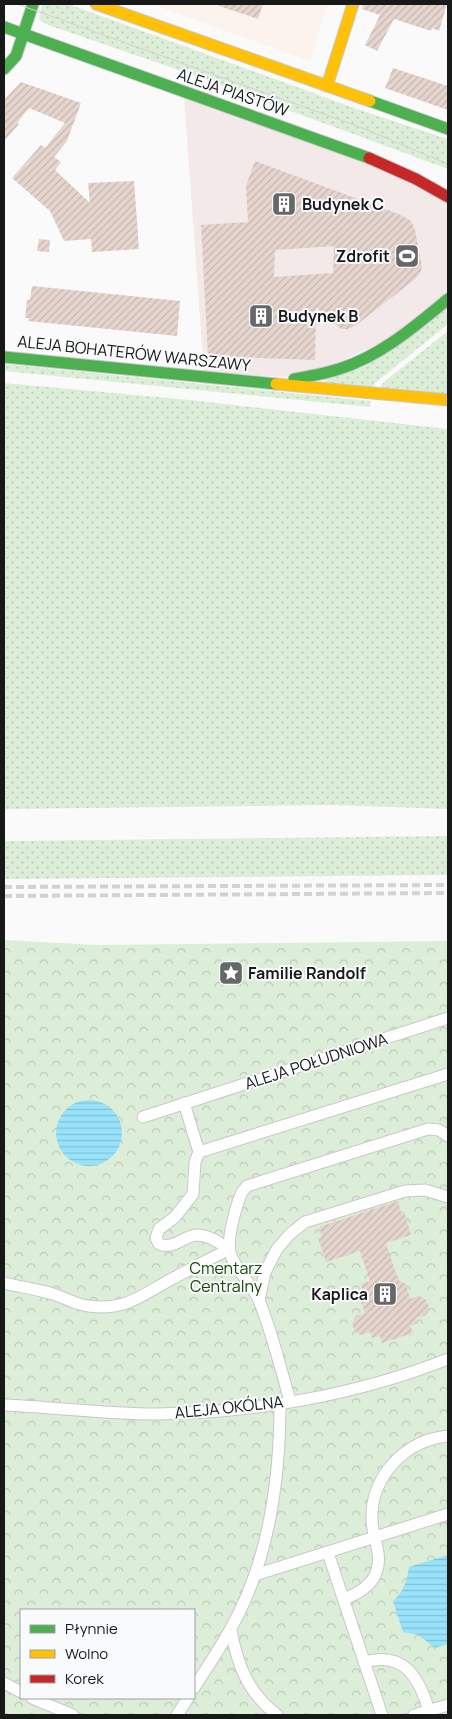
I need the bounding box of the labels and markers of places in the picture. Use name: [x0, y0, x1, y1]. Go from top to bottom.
building icon: Budynek C: [271, 191, 297, 217]
place label: Budynek C: [302, 193, 384, 215]
sports icon: Zdrofit: [394, 243, 420, 269]
place label: Zdrofit: [336, 245, 390, 267]
building icon: Budynek B: [248, 303, 274, 329]
place label: Budynek B: [278, 305, 358, 327]
place icon: Familie Randolf: [218, 960, 244, 986]
place label: Familie Randolf: [248, 962, 366, 984]
building icon: Kaplica: [372, 1281, 398, 1307]
place label: Kaplica: [311, 1283, 368, 1305]

